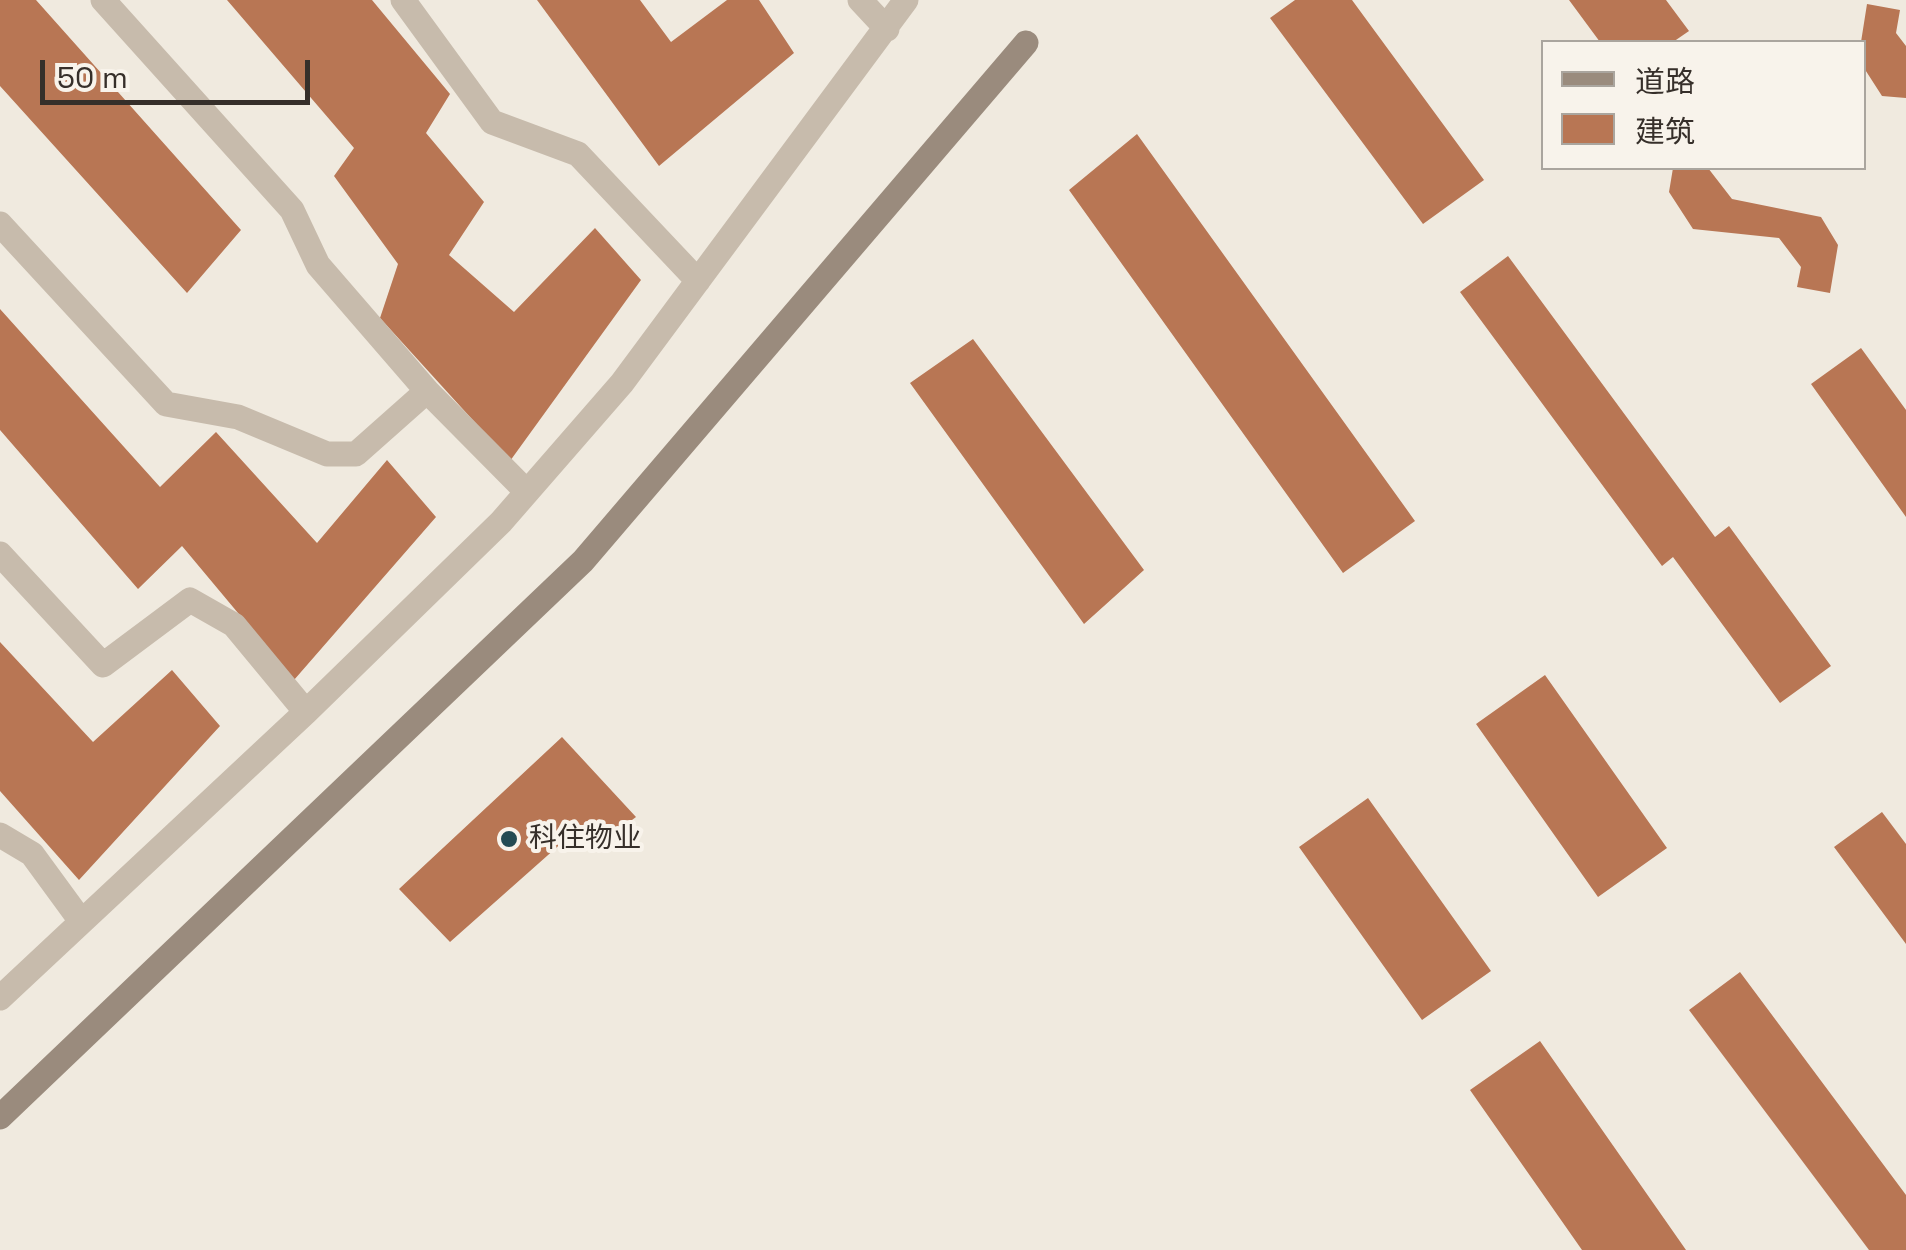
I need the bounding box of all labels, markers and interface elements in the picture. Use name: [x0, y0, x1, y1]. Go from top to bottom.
scale bar: [45, 40, 315, 102]
legend: [1541, 40, 1866, 170]
text: 50 m: [57, 58, 128, 97]
text: 道路: [1635, 62, 1695, 101]
text: 建筑: [1635, 112, 1695, 151]
place label: 科住物业: [529, 822, 641, 856]
marker: 科住物业: [498, 828, 520, 850]

